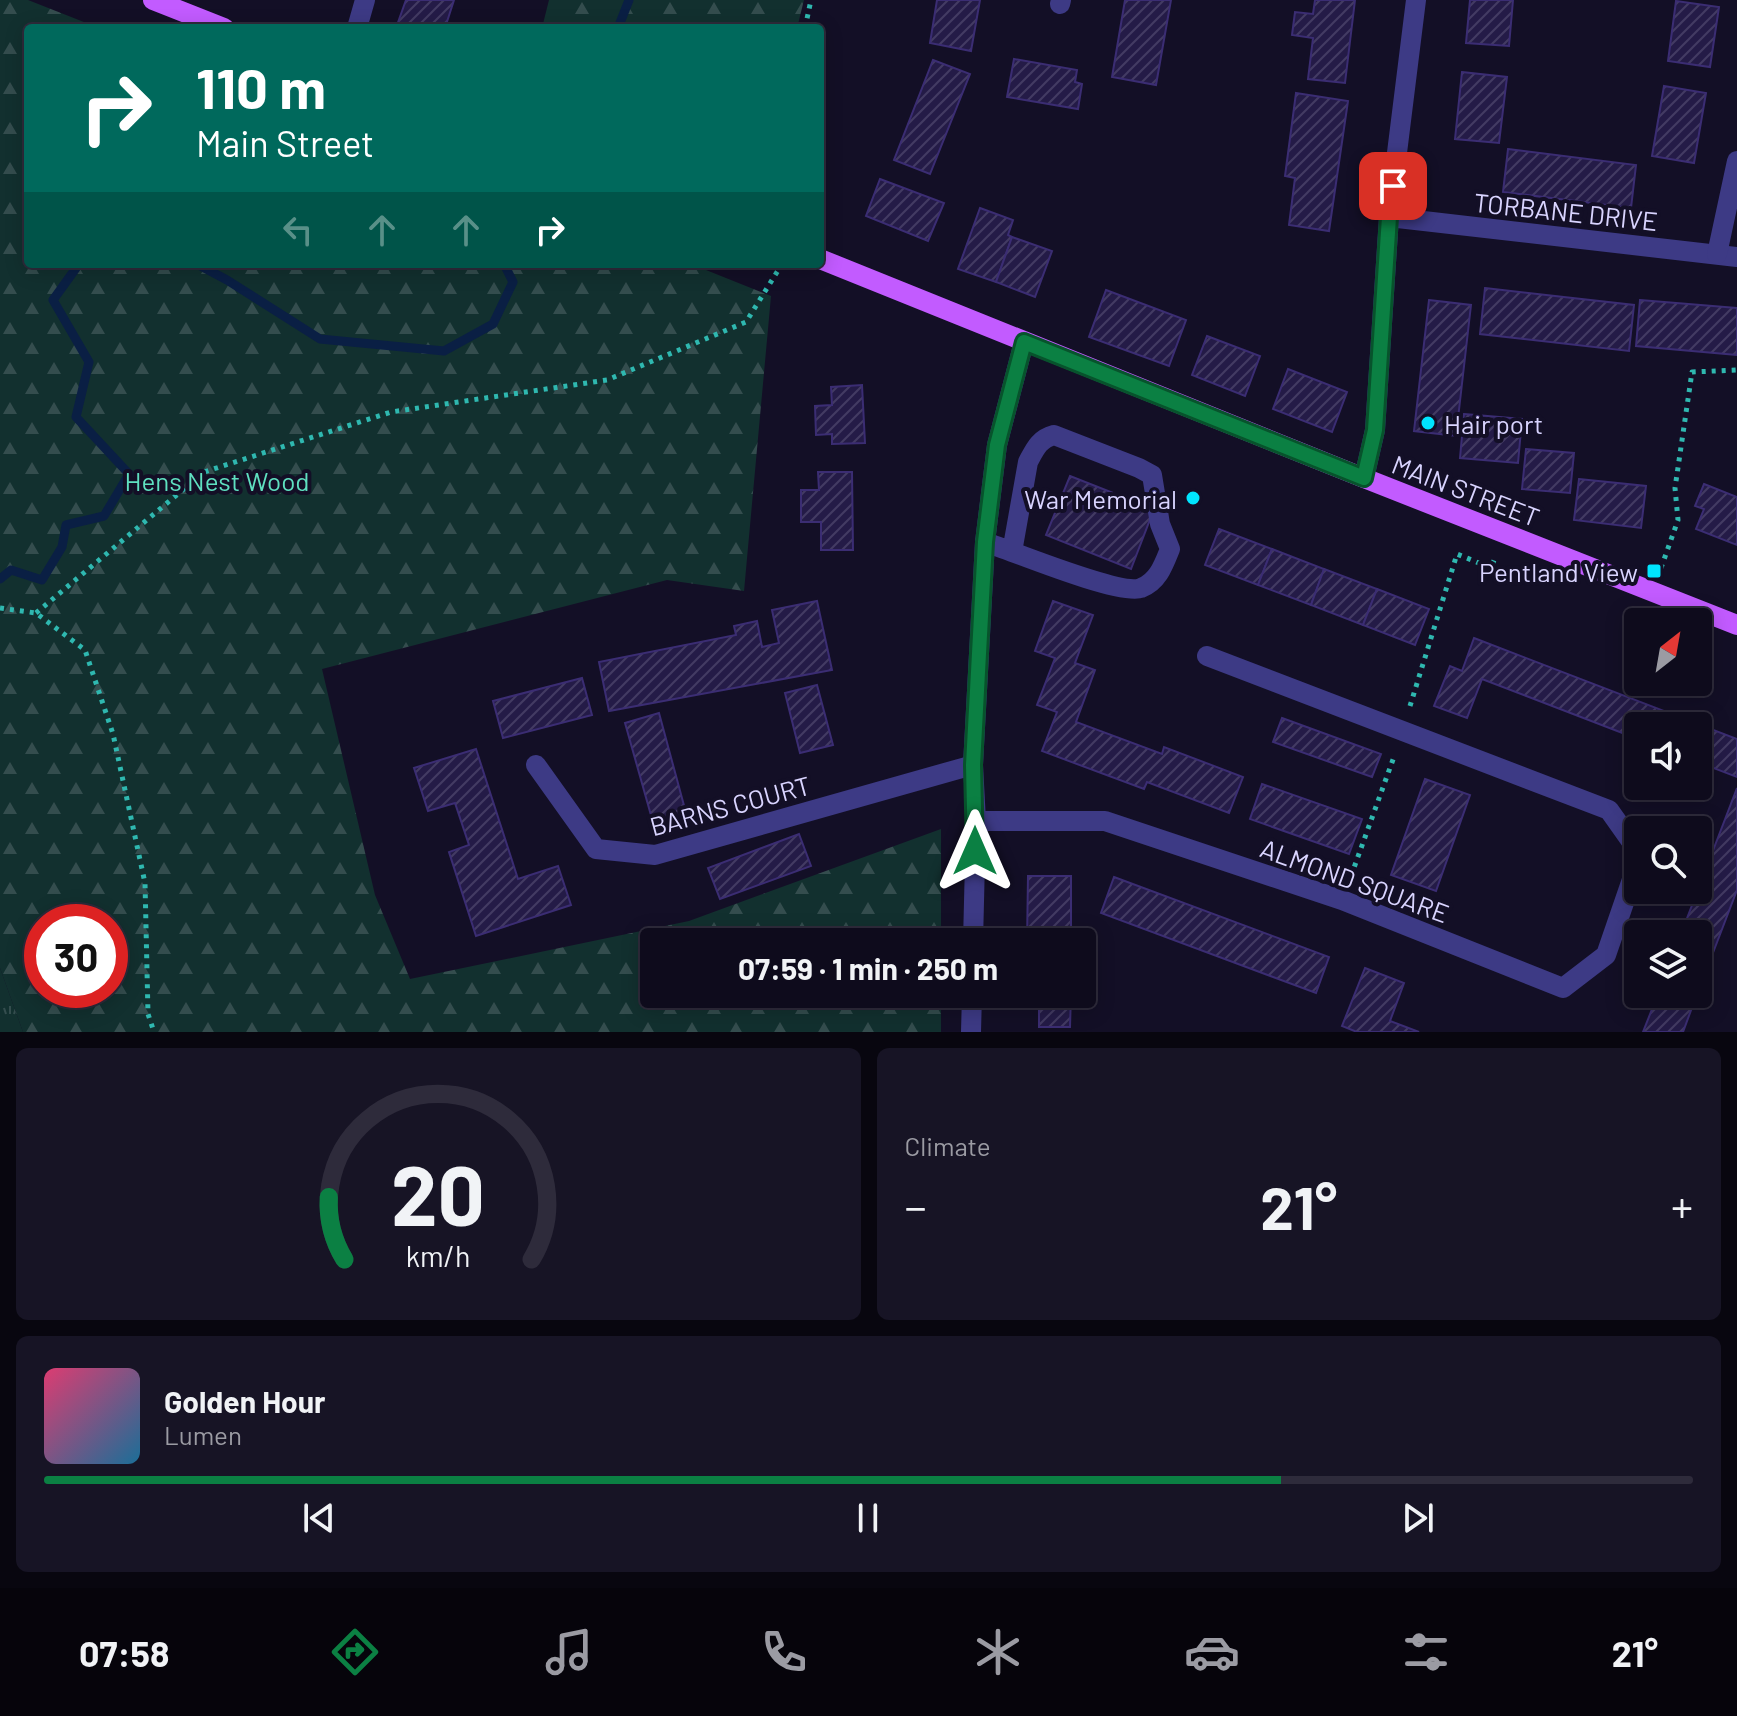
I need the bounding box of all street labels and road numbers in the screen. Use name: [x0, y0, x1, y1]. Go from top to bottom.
street label: TORBANE DRIVE: [1473, 186, 1659, 236]
street label: MAIN STREET: [1388, 448, 1544, 532]
street label: BARNS COURT: [646, 769, 814, 841]
street label: ALMOND SQUARE: [1257, 832, 1453, 928]

